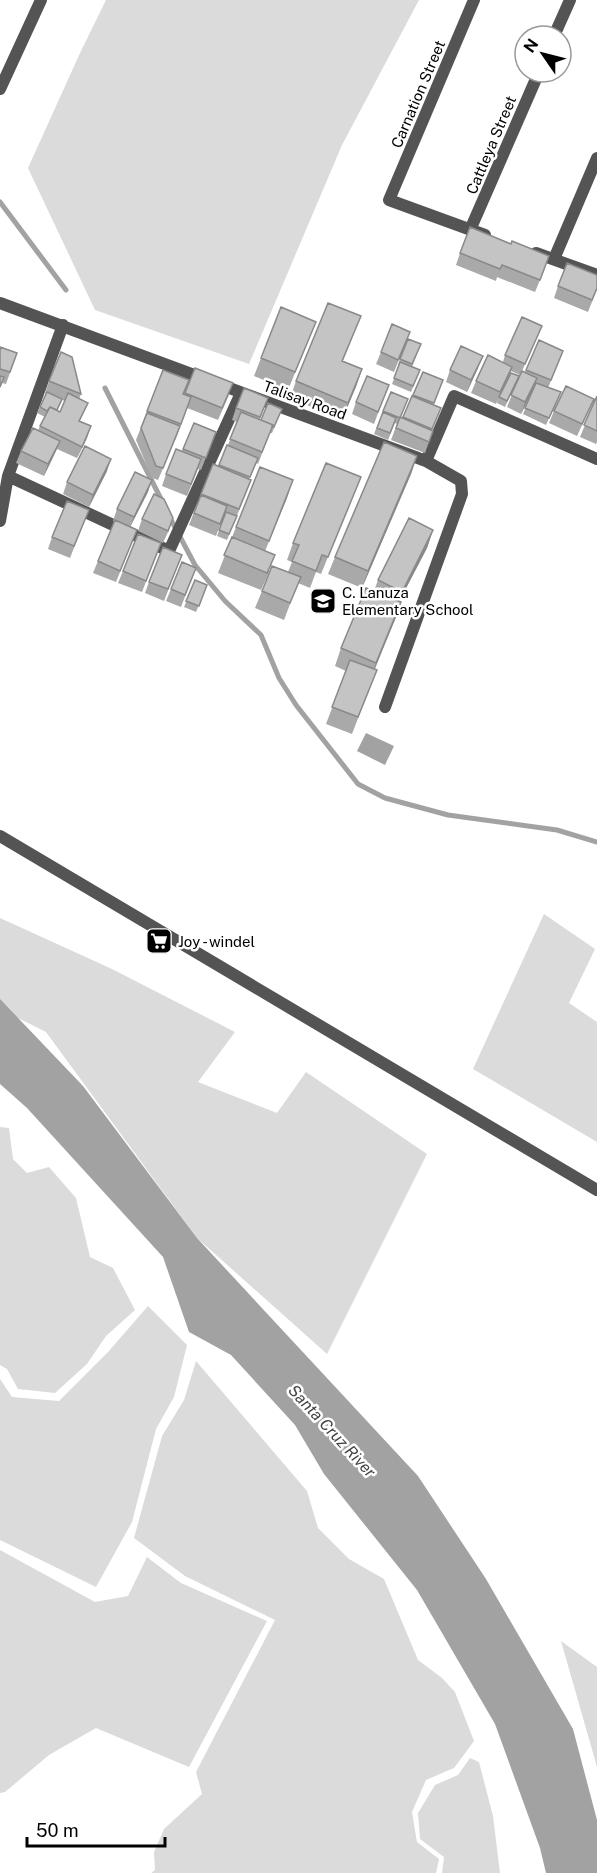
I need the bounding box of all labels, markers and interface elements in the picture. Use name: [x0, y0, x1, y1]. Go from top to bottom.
north arrow: [513, 24, 573, 84]
text: N: [520, 35, 542, 56]
street label: Carnation Street: [388, 38, 448, 150]
street label: Cattleya Street: [463, 93, 519, 197]
street label: Talisay Road: [261, 377, 349, 423]
place label: C. Lanuza Elementary School: [342, 584, 474, 618]
school or university icon: C. Lanuza Elementary School: [308, 586, 338, 616]
supermarket icon: Joy - windel: [144, 926, 174, 956]
place label: Joy - windel: [178, 933, 255, 950]
water label: Santa Cruz River: [284, 1381, 380, 1482]
scale bar: [27, 1810, 165, 1848]
text: 50 m: [36, 1820, 79, 1841]

